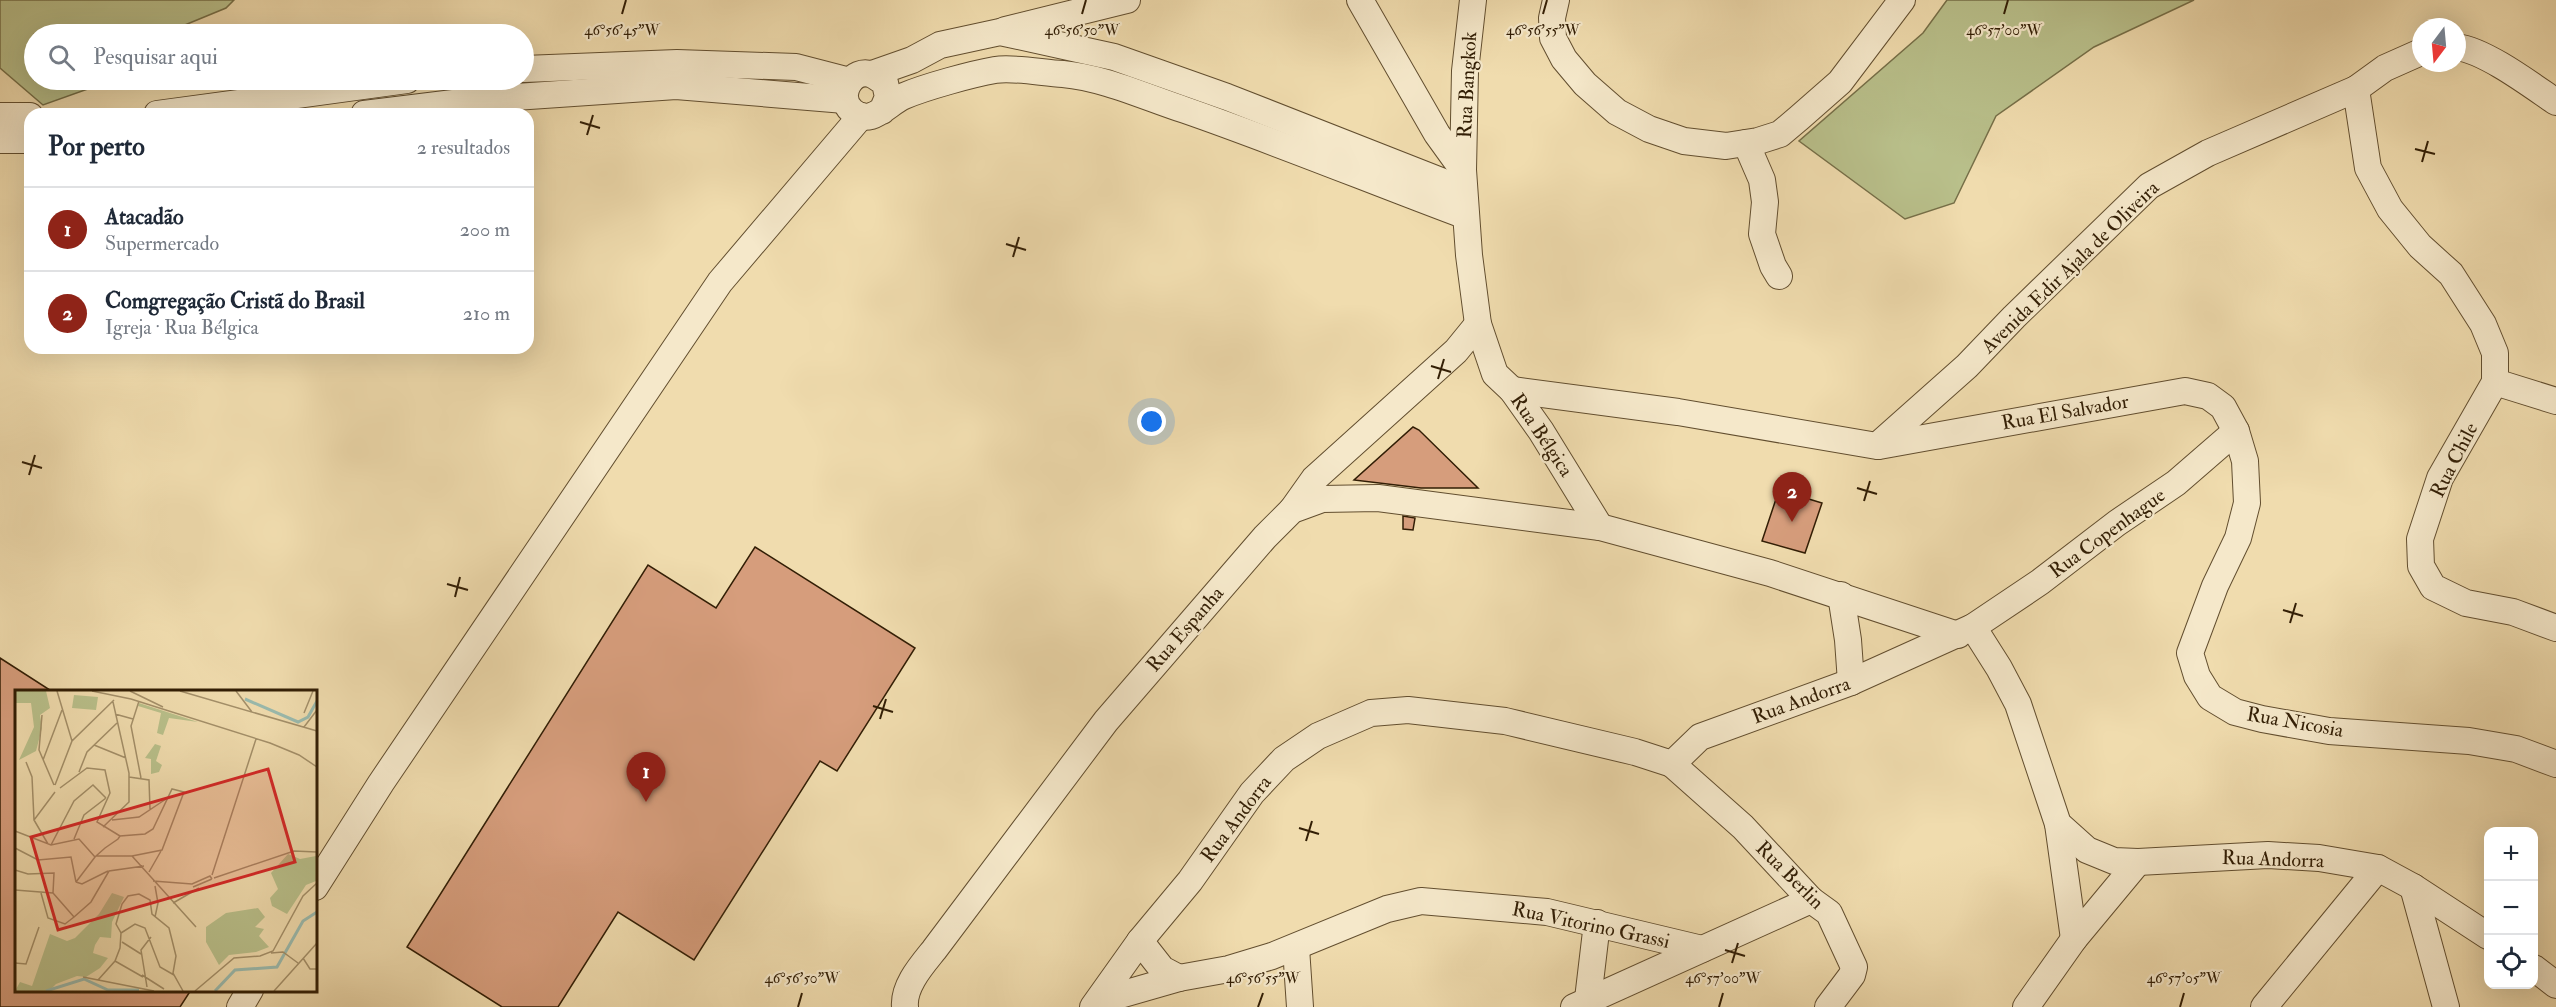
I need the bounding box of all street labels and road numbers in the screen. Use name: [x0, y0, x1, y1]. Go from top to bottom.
street label: Rua Bangkok: [1452, 31, 1482, 139]
street label: Avenida Edir Ajala de Oliveira: [1975, 175, 2165, 359]
street label: Rua El Salvador: [1999, 388, 2131, 435]
street label: Rua Bélgica: [1505, 389, 1579, 482]
street label: Rua Chile: [2425, 418, 2483, 502]
street label: Rua Copenhague: [2044, 483, 2171, 584]
street label: Rua Espanha: [1141, 580, 1230, 678]
street label: Rua Andorra: [1749, 670, 1854, 729]
street label: Rua Nicosia: [2245, 701, 2346, 743]
street label: Rua Andorra: [1195, 770, 1277, 867]
street label: Rua Berlin: [1751, 836, 1829, 914]
street label: Rua Andorra: [2221, 845, 2325, 873]
street label: Rua Vitorino Grassi: [1510, 896, 1672, 954]

